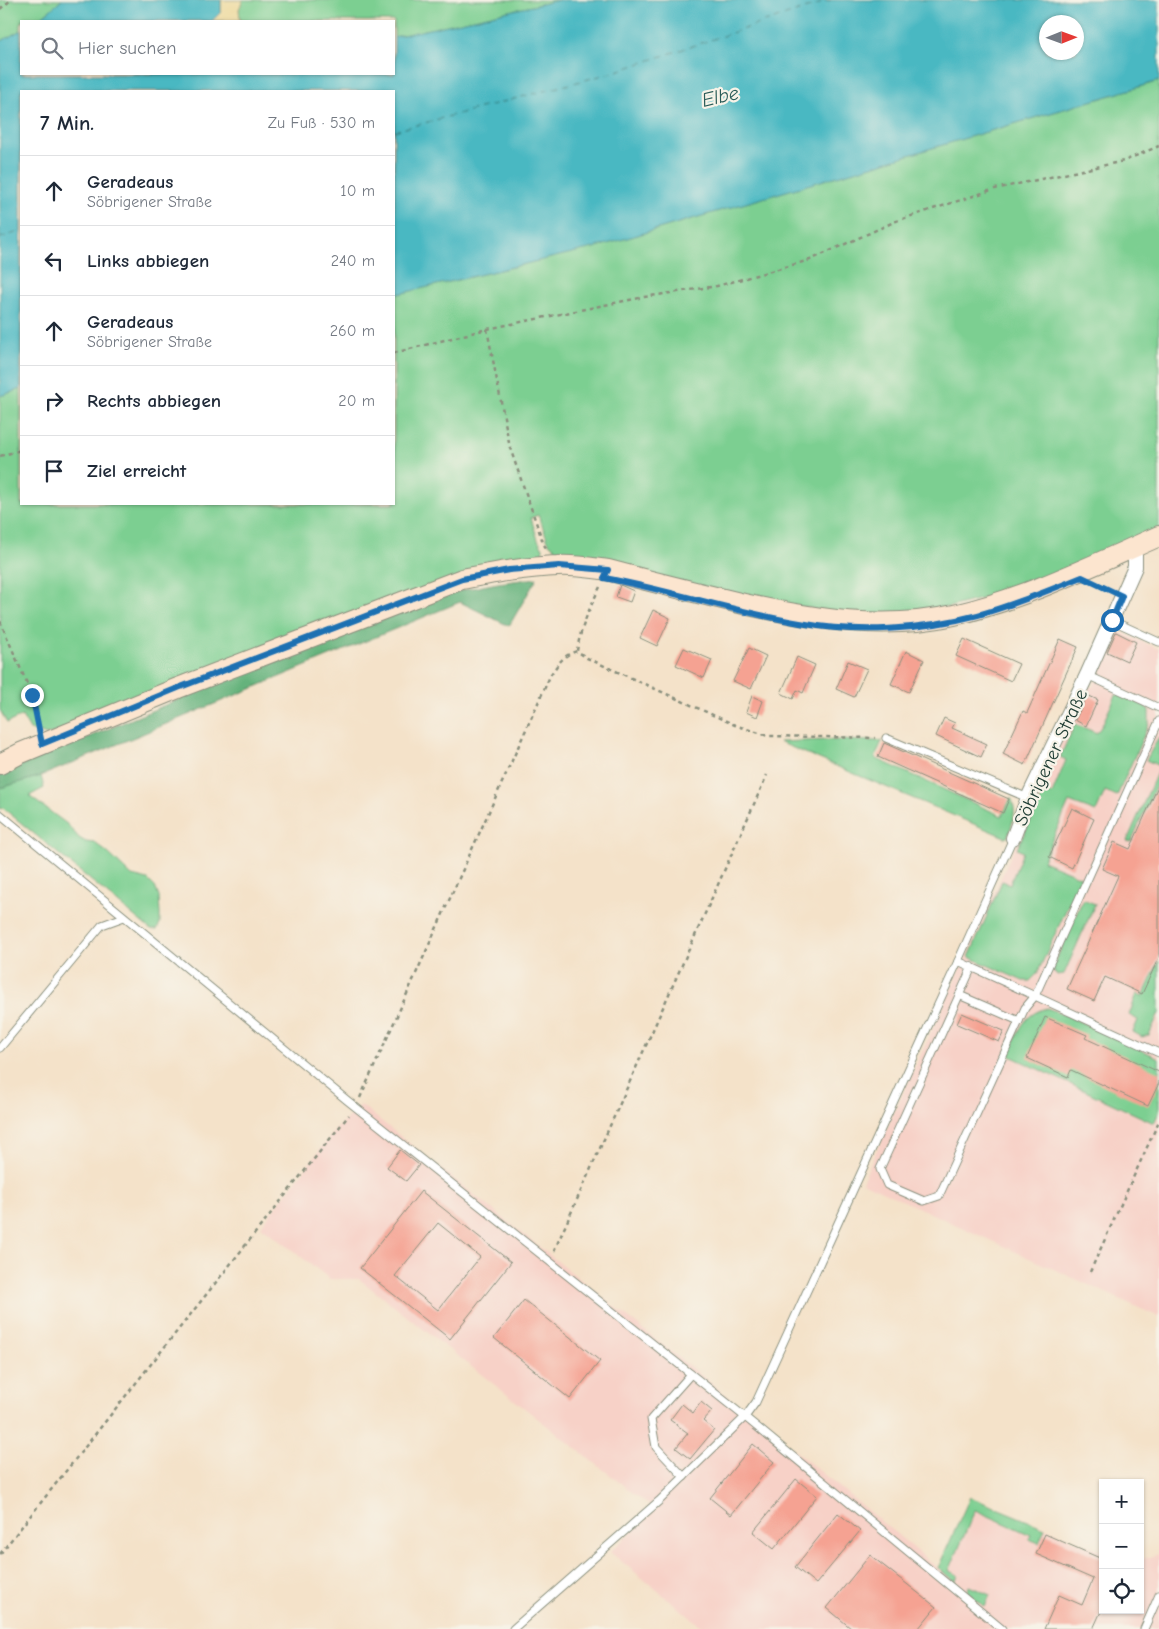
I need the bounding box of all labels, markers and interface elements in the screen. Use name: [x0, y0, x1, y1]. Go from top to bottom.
north arrow: [1039, 15, 1084, 60]
search box: [20, 20, 395, 75]
icon: search: [38, 34, 66, 62]
text: Hier suchen: [78, 37, 176, 59]
water label: Elbe: [699, 81, 741, 112]
text: 7 Min.: [40, 111, 94, 135]
text: Zu Fuß · 530 m: [268, 114, 375, 132]
text: Geradeaus: [87, 171, 173, 193]
icon: ahead: [40, 177, 68, 205]
text: 10 m: [340, 182, 375, 200]
text: Söbrigener Straße: [87, 193, 212, 211]
icon: left: [40, 247, 68, 275]
text: Links abbiegen: [87, 250, 209, 272]
text: 240 m: [331, 252, 375, 270]
text: Geradeaus: [87, 311, 173, 333]
icon: ahead: [40, 317, 68, 345]
text: 260 m: [330, 322, 375, 340]
text: Söbrigener Straße: [87, 333, 212, 351]
icon: right: [40, 387, 68, 415]
text: Rechts abbiegen: [87, 390, 221, 412]
text: 20 m: [338, 392, 375, 410]
icon: arrive: [40, 457, 68, 485]
text: Ziel erreicht: [87, 460, 186, 482]
route start: [1101, 609, 1124, 632]
route end: [21, 684, 44, 707]
street label: Söbrigener Straße: [1010, 685, 1092, 829]
map controls: [1099, 1479, 1144, 1614]
button: +: [1099, 1479, 1144, 1524]
button: −: [1099, 1524, 1144, 1569]
button: locate: [1099, 1569, 1144, 1614]

